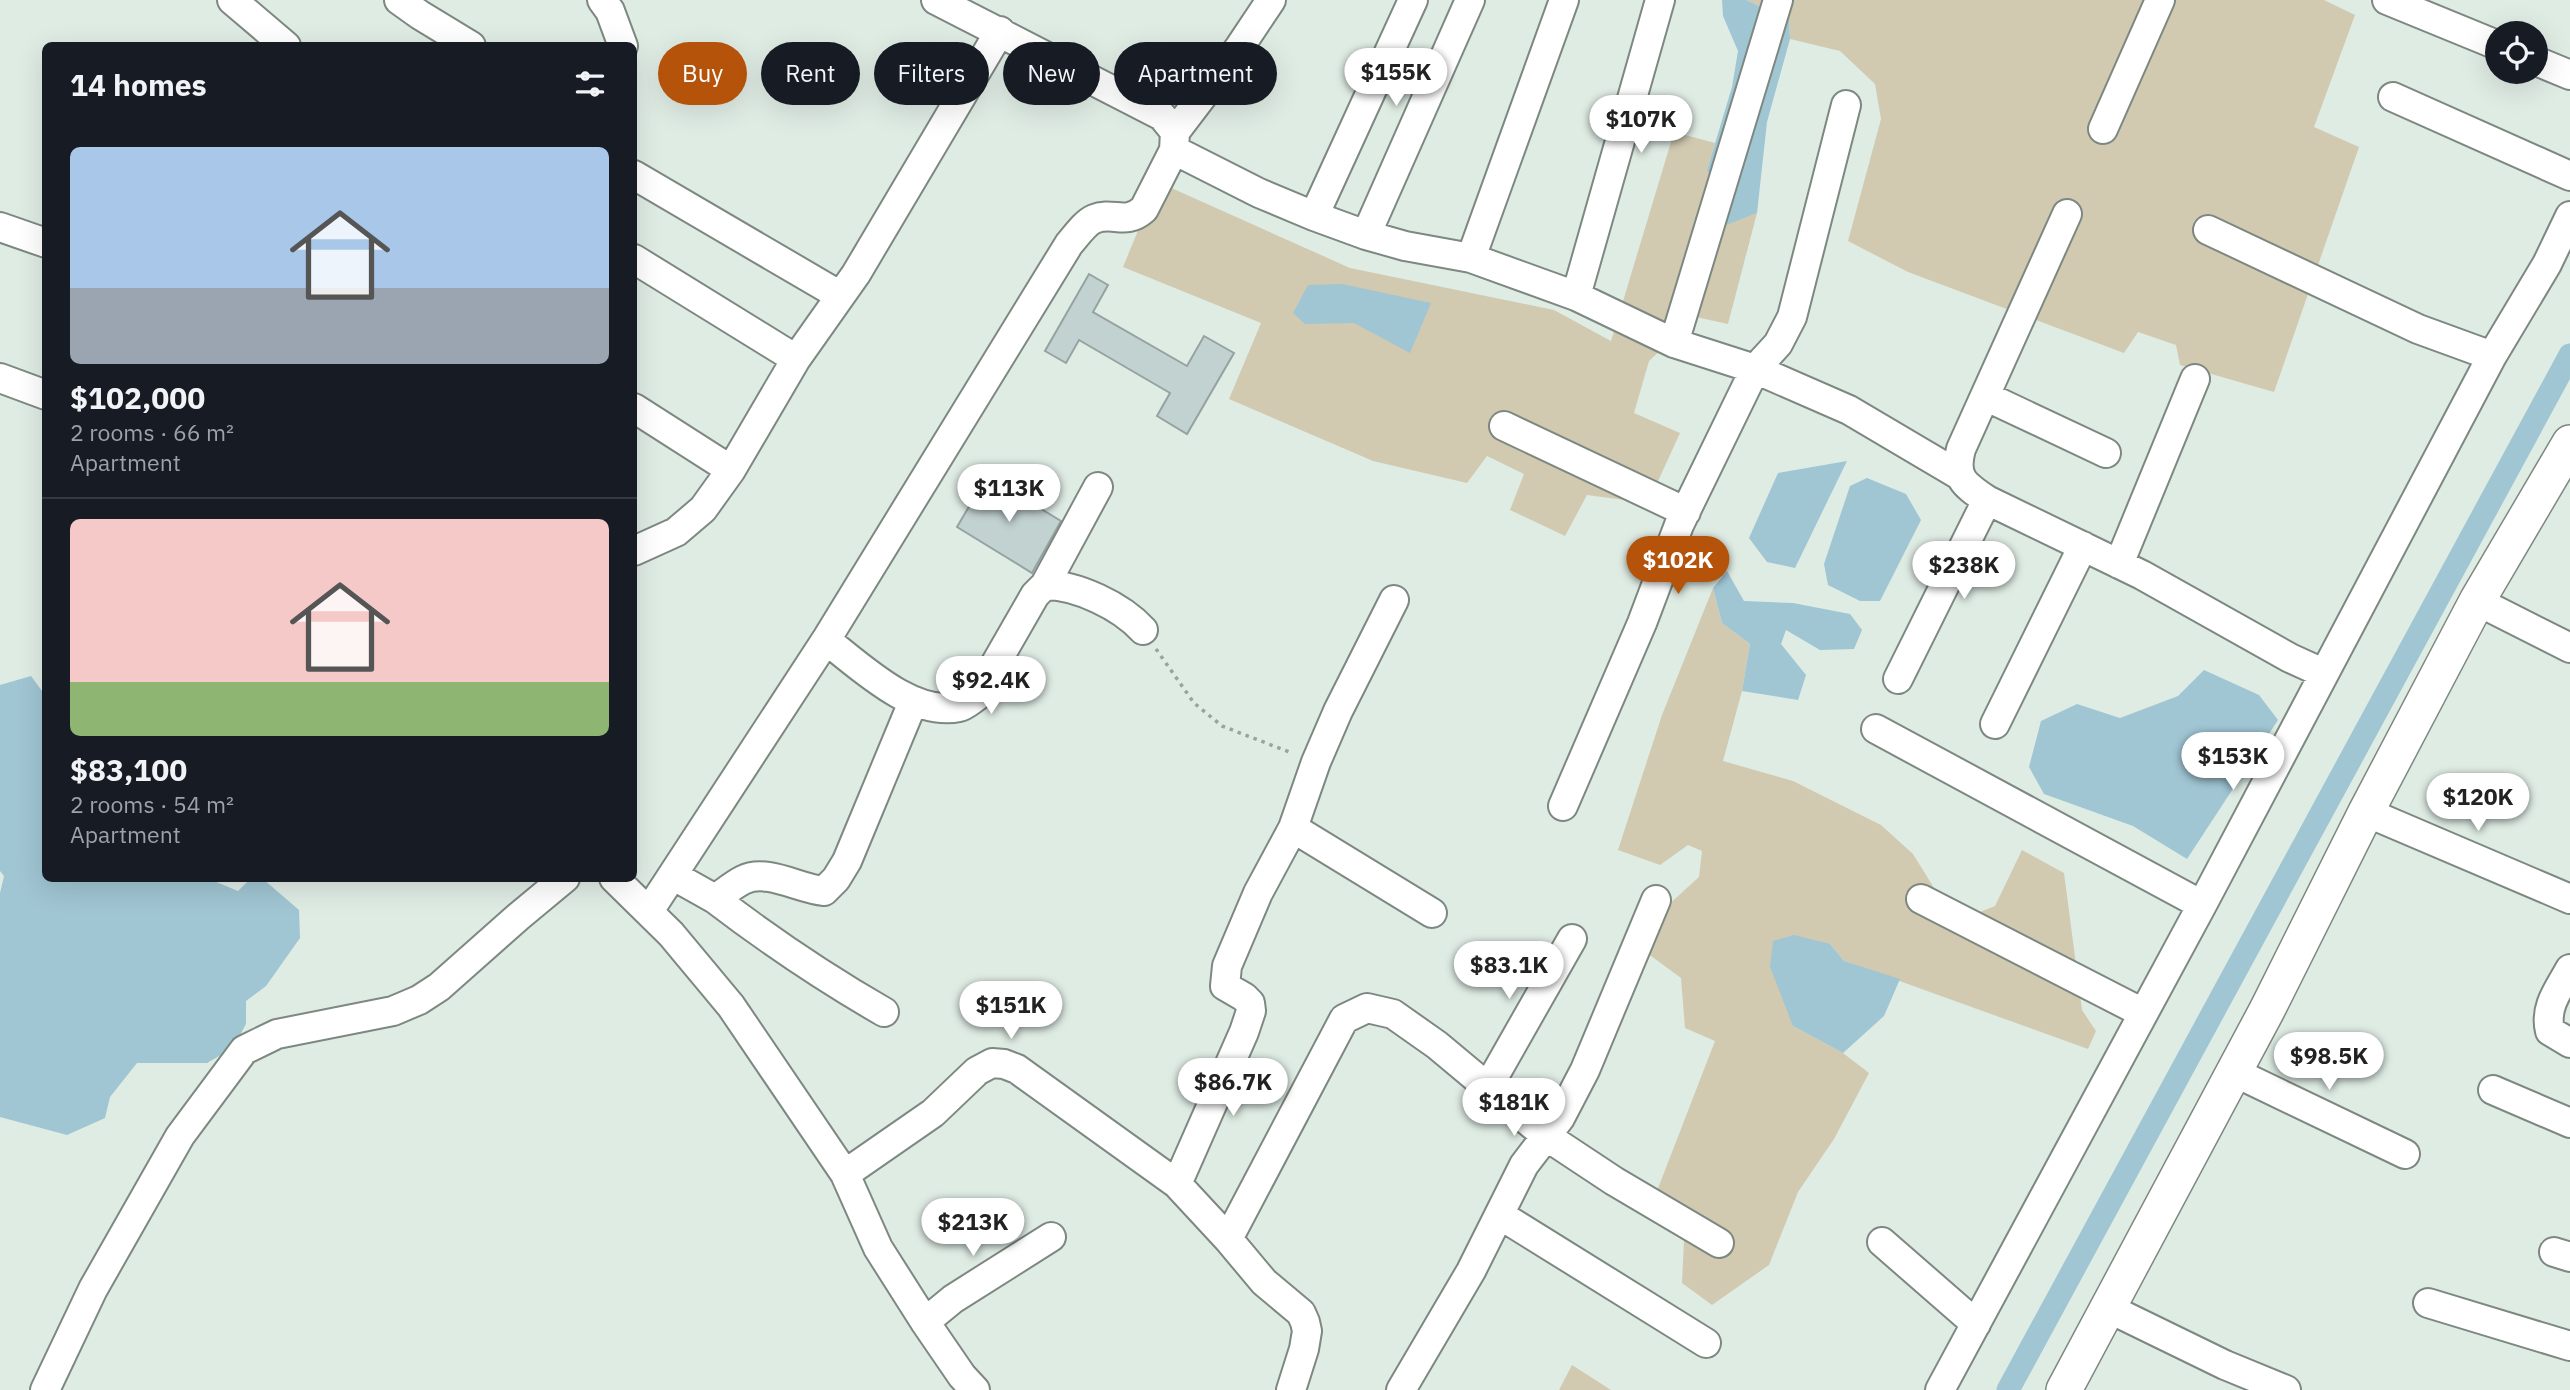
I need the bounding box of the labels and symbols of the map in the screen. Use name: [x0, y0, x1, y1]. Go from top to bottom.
pin: $155K: [1347, 48, 1445, 108]
pin: $107K: [1592, 96, 1690, 155]
pin: $113K: [960, 464, 1058, 524]
pin: $102K: [1629, 536, 1727, 596]
pin: $238K: [1915, 542, 2013, 601]
pin: $92.4K: [934, 656, 1048, 716]
pin: $153K: [2184, 732, 2282, 792]
pin: $120K: [2429, 774, 2527, 833]
pin: $83.1K: [1452, 942, 1566, 1001]
pin: $151K: [962, 982, 1060, 1041]
pin: $98.5K: [2272, 1032, 2386, 1092]
pin: $86.7K: [1176, 1058, 1290, 1118]
pin: $181K: [1465, 1078, 1563, 1138]
pin: $213K: [924, 1198, 1022, 1258]

